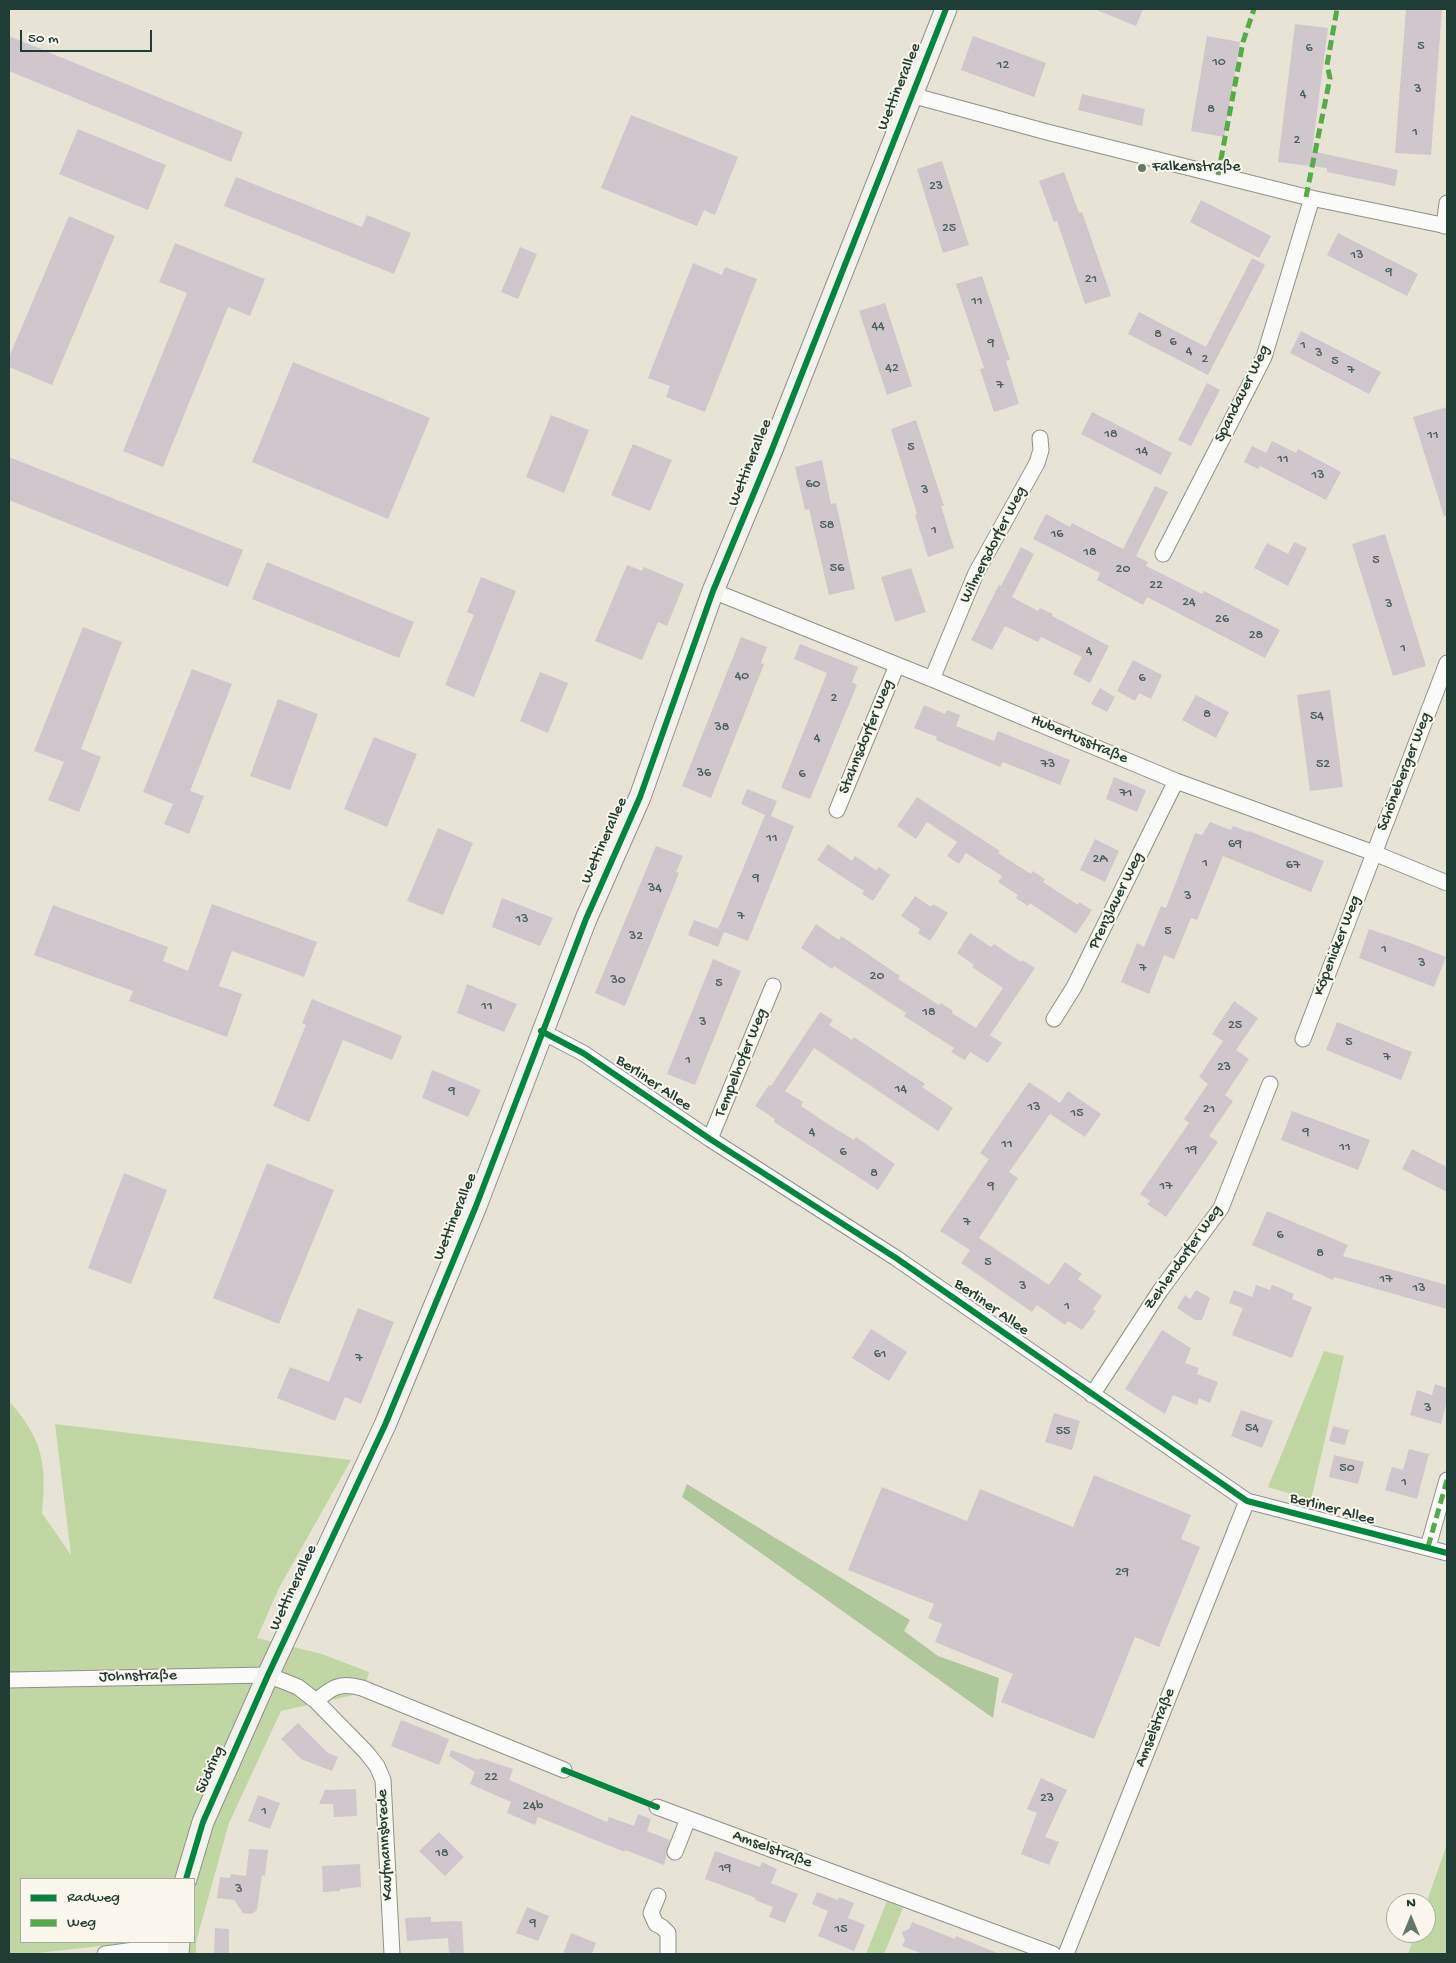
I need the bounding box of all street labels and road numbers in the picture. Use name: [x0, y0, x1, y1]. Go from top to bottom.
street label: Wettinerallee: [874, 41, 926, 133]
street label: Spandauer Weg: [1211, 342, 1275, 446]
street label: Wettinerallee: [725, 417, 777, 509]
street label: Wilmersdorfer Weg: [956, 483, 1032, 607]
street label: Stahnsdorfer Weg: [835, 677, 899, 797]
street label: Schöneberger Weg: [1374, 710, 1436, 834]
street label: Hubertusstraße: [1027, 711, 1131, 769]
street label: Wettinerallee: [577, 795, 633, 887]
street label: Prenzlauer Weg: [1085, 849, 1149, 953]
street label: Köpenicker Weg: [1310, 893, 1366, 999]
street label: Tempelhofer Weg: [711, 1006, 773, 1120]
street label: Berliner Allee: [611, 1052, 695, 1116]
street label: Wettinerallee: [430, 1171, 482, 1263]
street label: Zehlendorfer Weg: [1141, 1202, 1227, 1314]
street label: Berliner Allee: [950, 1275, 1032, 1341]
street label: Berliner Allee: [1287, 1489, 1377, 1531]
street label: Wettinerallee: [266, 1542, 322, 1634]
street label: Johnstraße: [99, 1667, 177, 1687]
street label: Amselstraße: [1131, 1686, 1181, 1770]
street label: Südring: [192, 1743, 230, 1797]
street label: Kaufmannsbrede: [373, 1789, 399, 1901]
street label: Amselstraße: [730, 1827, 814, 1873]

